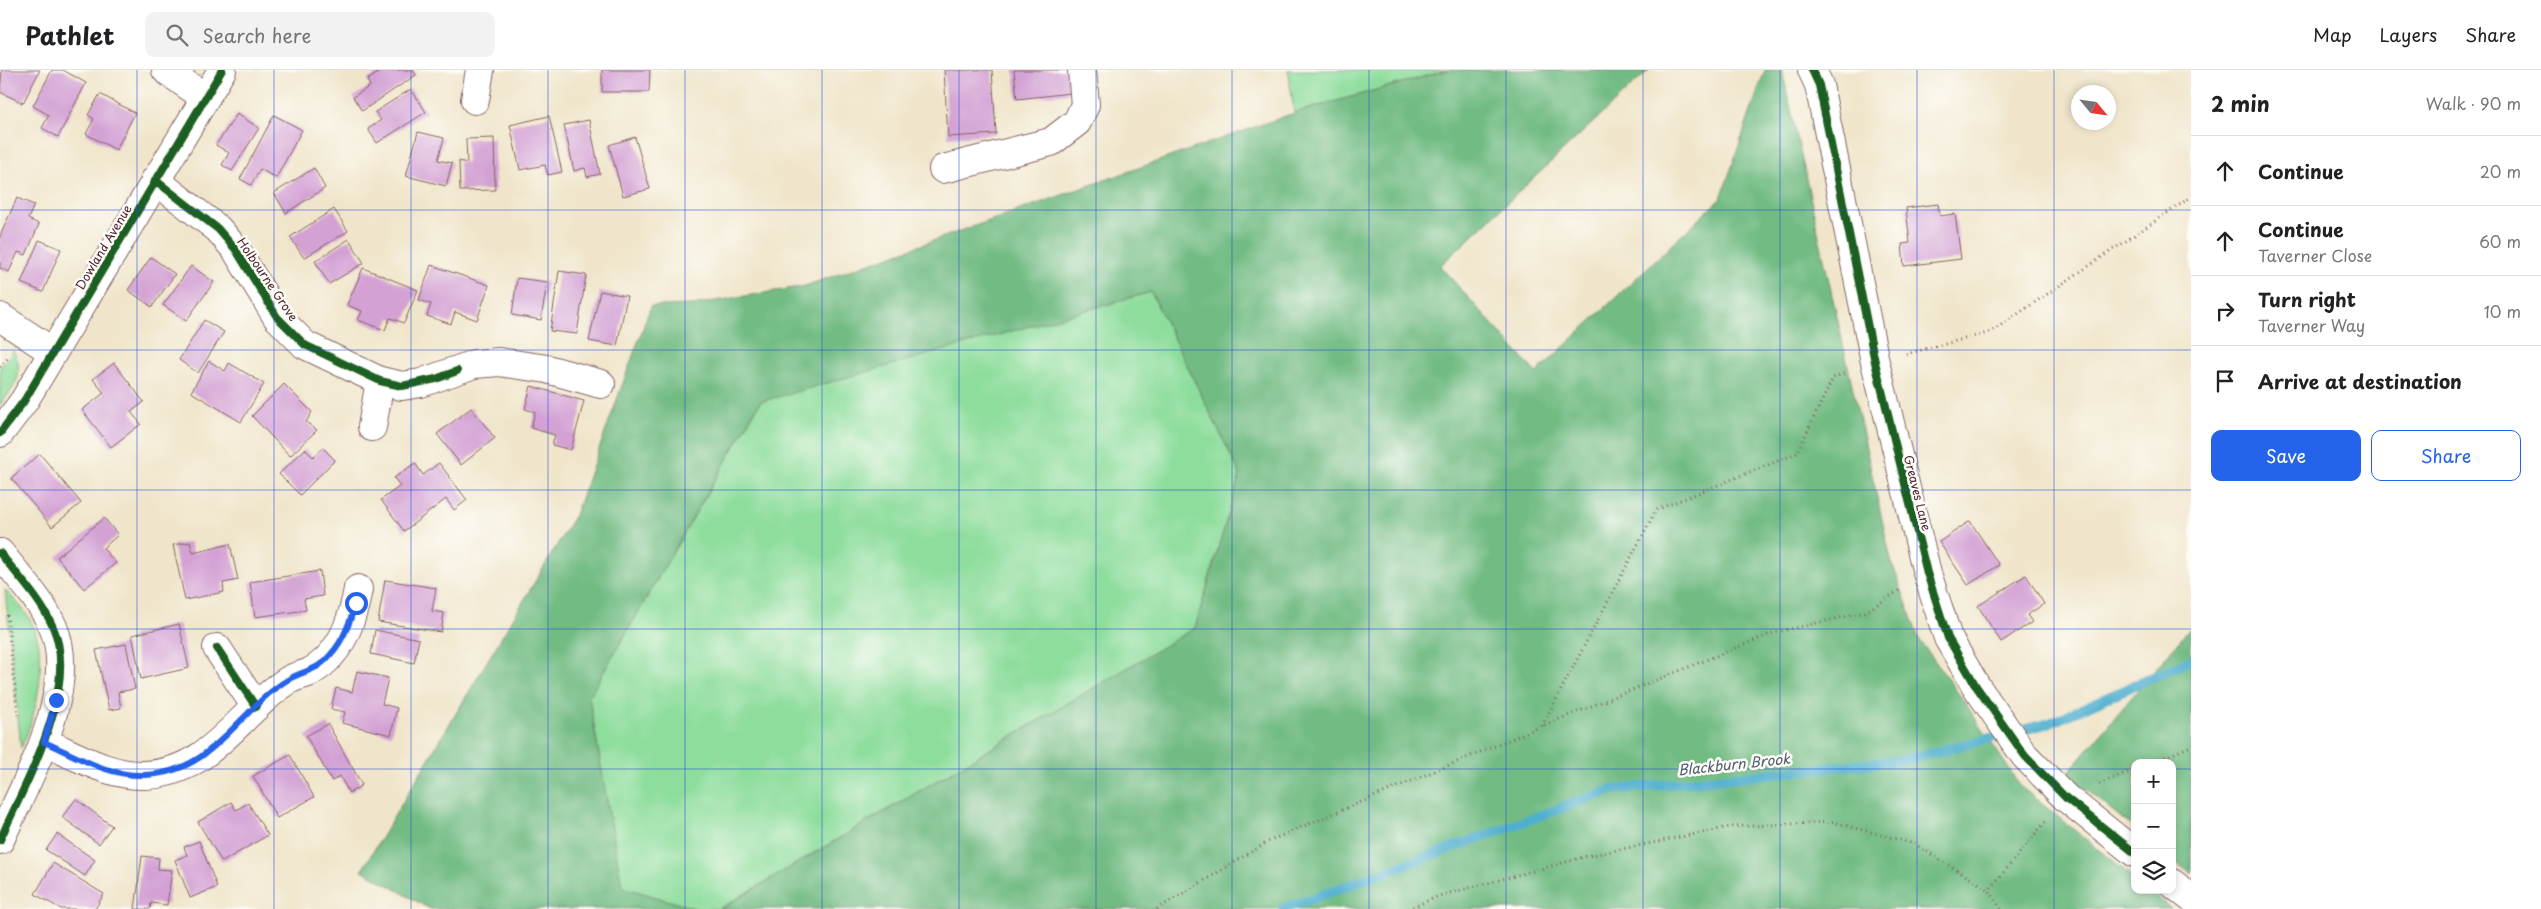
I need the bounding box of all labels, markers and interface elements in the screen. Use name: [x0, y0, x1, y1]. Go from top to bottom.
search box: [145, 12, 495, 57]
text: Pathlet: [25, 17, 115, 53]
icon: search: [163, 21, 191, 49]
text: Search here: [203, 21, 311, 49]
text: Map: [2313, 21, 2352, 48]
text: Layers: [2380, 21, 2437, 48]
text: Share: [2465, 21, 2516, 48]
north arrow: [2071, 85, 2116, 130]
text: 2 min: [2211, 87, 2270, 119]
text: Walk · 90 m: [2426, 91, 2521, 115]
icon: ahead: [2211, 157, 2239, 185]
text: Continue: [2258, 157, 2344, 185]
text: 20 m: [2480, 159, 2521, 183]
street label: Dowland Avenue: [70, 201, 136, 293]
text: Continue: [2258, 215, 2344, 243]
icon: ahead: [2211, 227, 2239, 255]
text: 60 m: [2479, 229, 2521, 253]
street label: Holbourne Grove: [233, 234, 303, 324]
text: Taverner Close: [2258, 243, 2372, 267]
text: Turn right: [2258, 285, 2356, 313]
icon: right: [2211, 297, 2239, 325]
text: 10 m: [2484, 299, 2521, 323]
text: Taverner Way: [2258, 313, 2365, 337]
icon: arrive: [2211, 367, 2239, 395]
text: Arrive at destination: [2258, 367, 2462, 395]
button: Save: [2211, 430, 2361, 481]
button: Share: [2371, 430, 2521, 481]
street label: Greaves Lane: [1900, 453, 1936, 533]
route start: [345, 592, 368, 615]
route end: [45, 689, 68, 712]
water label: Blackburn Brook: [1677, 748, 1792, 780]
map controls: [2131, 759, 2176, 894]
button: +: [2131, 759, 2176, 804]
button: −: [2131, 804, 2176, 849]
button: layers: [2131, 849, 2176, 894]

